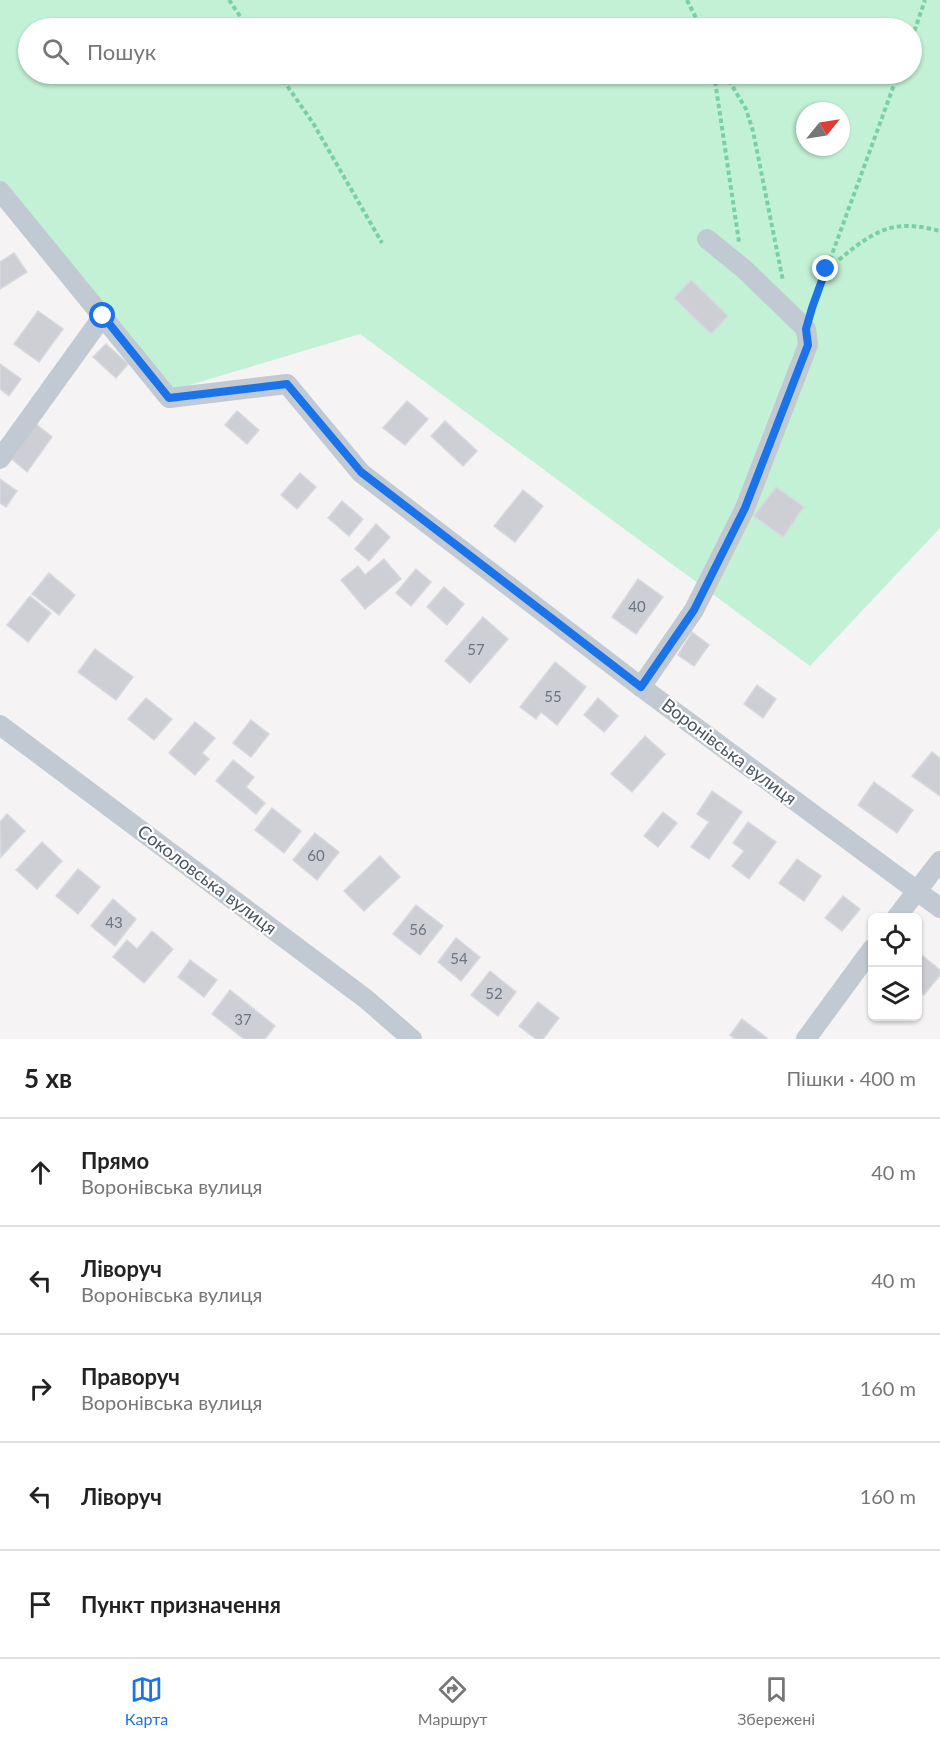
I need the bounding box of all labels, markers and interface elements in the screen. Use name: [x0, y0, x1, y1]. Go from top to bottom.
search box: [18, 18, 922, 84]
icon: search: [39, 35, 72, 68]
text: Пошук: [87, 38, 156, 65]
north arrow: [796, 102, 850, 156]
route end: [812, 255, 838, 281]
route start: [89, 302, 115, 328]
house number: 40: [628, 597, 646, 615]
house number: 57: [467, 640, 485, 658]
house number: 55: [544, 687, 562, 705]
street label: Воронівська вулиця: [658, 693, 801, 809]
street label: Соколовська вулиця: [134, 820, 282, 939]
house number: 60: [307, 846, 325, 864]
house number: 43: [105, 913, 123, 931]
map controls: [868, 913, 922, 1021]
button: locate: [868, 913, 922, 967]
house number: 56: [409, 920, 427, 938]
house number: 54: [450, 949, 468, 967]
button: layers: [868, 967, 922, 1021]
house number: 52: [485, 984, 503, 1002]
house number: 37: [234, 1010, 252, 1028]
text: 5 хв: [24, 1062, 72, 1094]
text: Пішки · 400 m: [787, 1066, 916, 1090]
text: Прямо: [81, 1147, 149, 1174]
icon: ahead: [24, 1156, 57, 1189]
text: 40 m: [871, 1160, 916, 1184]
text: Воронівська вулиця: [81, 1174, 262, 1198]
text: Ліворуч: [81, 1255, 162, 1282]
icon: left: [24, 1264, 57, 1297]
text: 40 m: [871, 1268, 916, 1292]
text: Воронівська вулиця: [81, 1282, 262, 1306]
text: Праворуч: [81, 1363, 180, 1390]
icon: right: [24, 1372, 57, 1405]
text: 160 m: [860, 1376, 916, 1400]
text: Воронівська вулиця: [81, 1390, 262, 1414]
icon: left: [24, 1480, 57, 1513]
text: Ліворуч: [81, 1483, 162, 1510]
text: 160 m: [860, 1484, 916, 1508]
icon: arrive: [24, 1588, 57, 1621]
text: Пункт призначення: [81, 1591, 281, 1618]
tab: Карта: [125, 1673, 168, 1728]
tab: Маршрут: [418, 1673, 488, 1728]
tab: Збережені: [737, 1673, 815, 1728]

